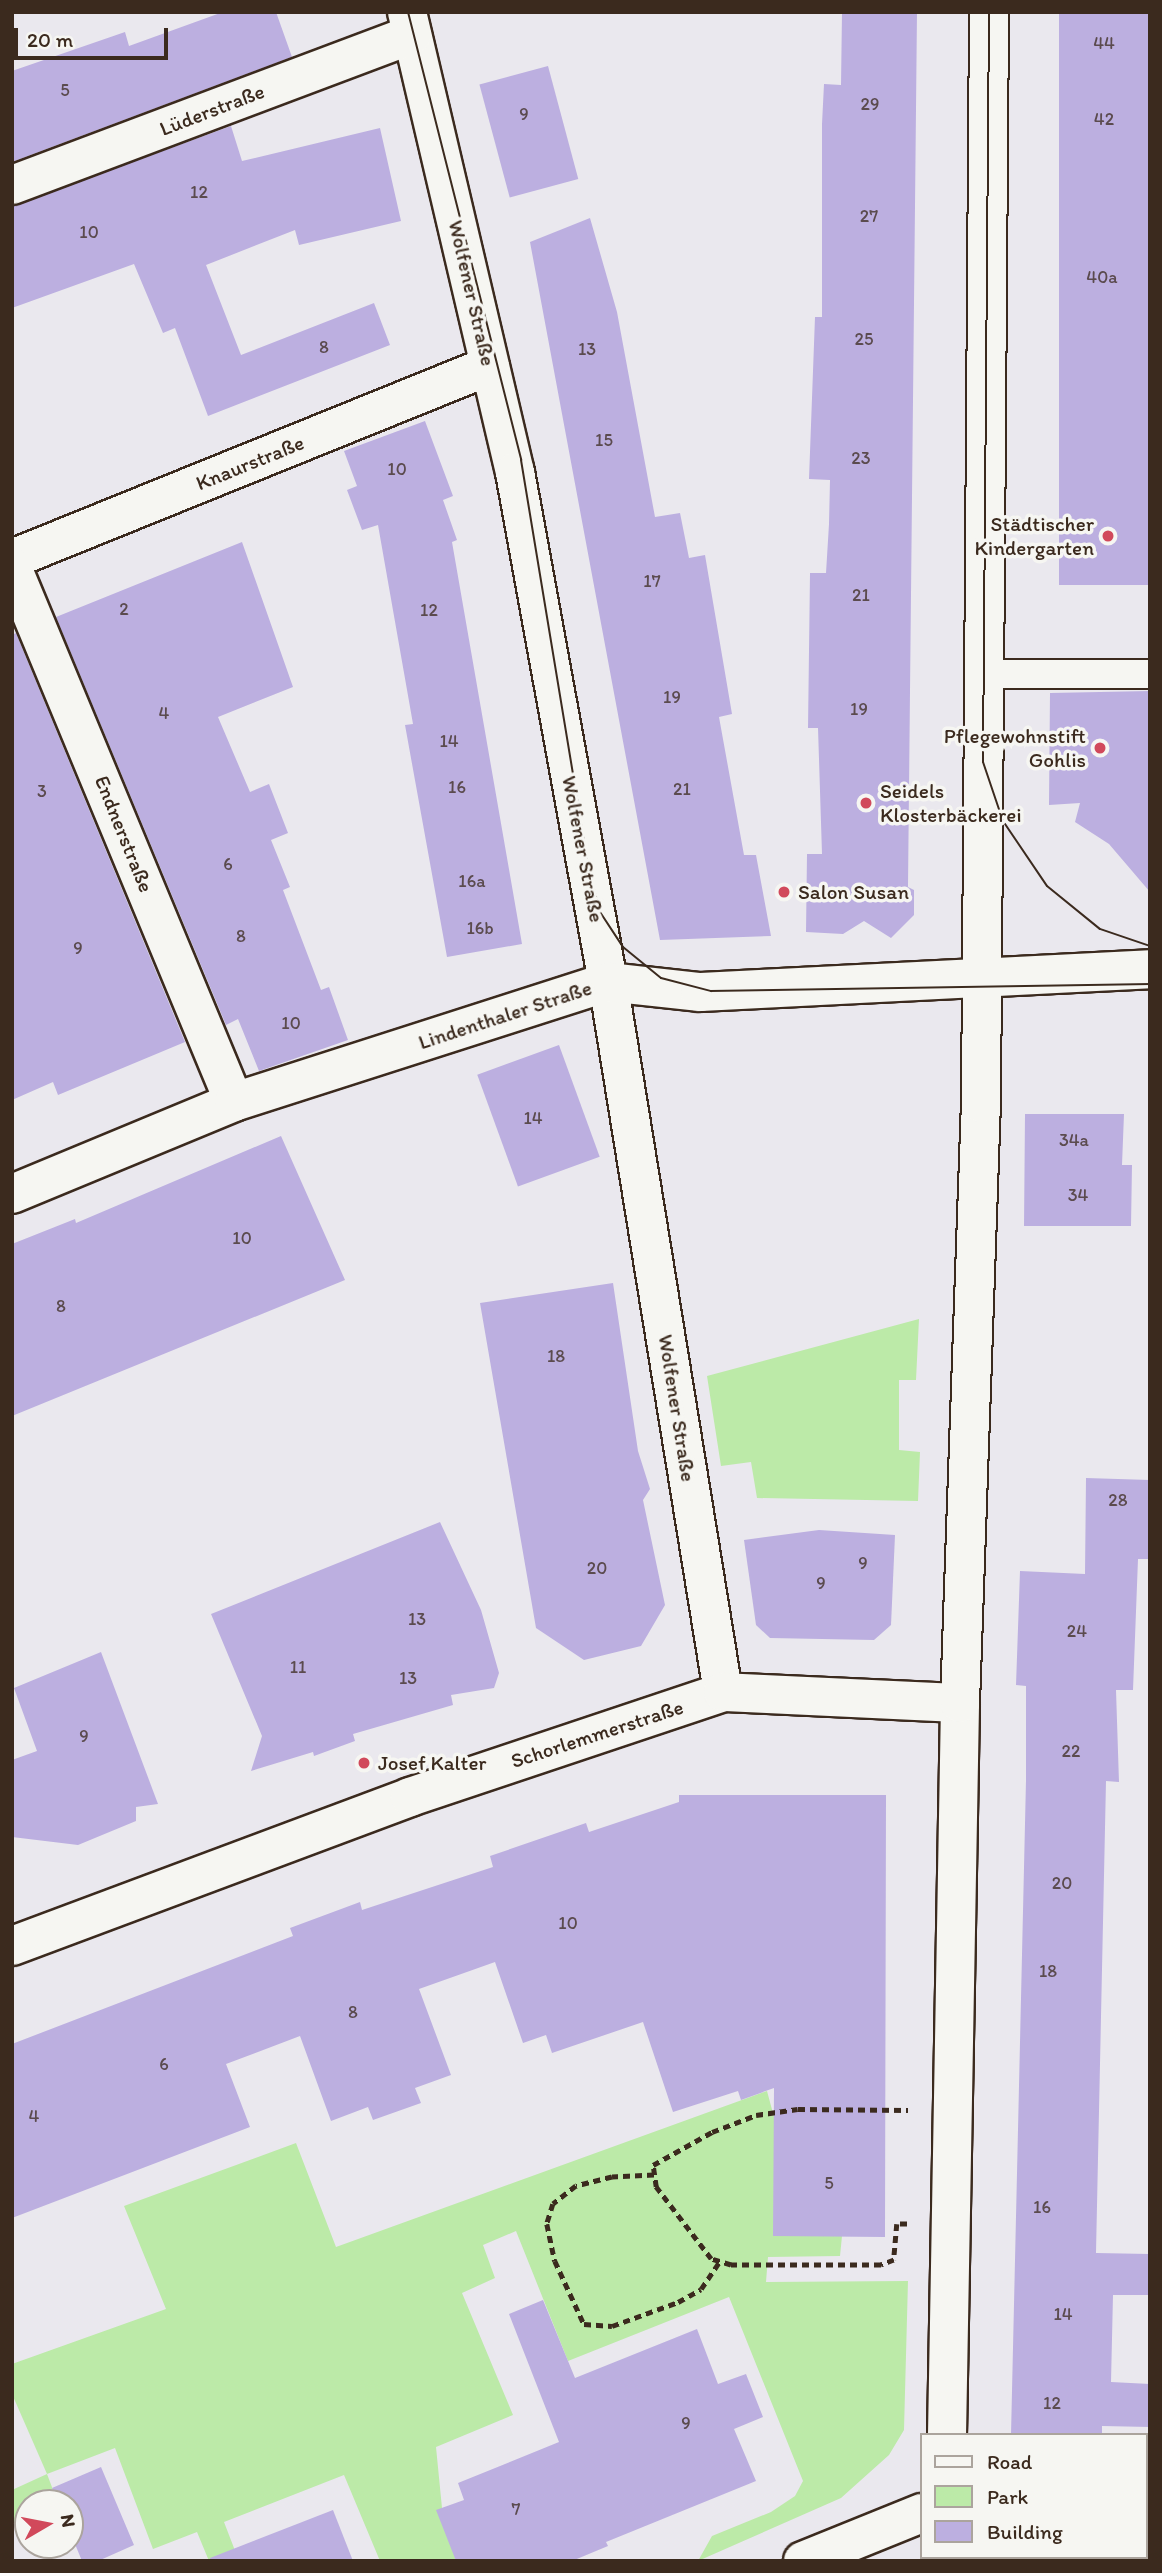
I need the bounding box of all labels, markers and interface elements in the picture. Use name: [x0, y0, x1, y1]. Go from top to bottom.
scale bar: [18, 14, 172, 58]
text: 20 m: [27, 27, 73, 52]
house number: 44: [1093, 32, 1115, 54]
house number: 5: [60, 79, 70, 101]
street label: Lüderstraße: [156, 79, 268, 141]
house number: 29: [861, 93, 879, 115]
house number: 9: [519, 103, 529, 125]
house number: 42: [1094, 108, 1114, 130]
house number: 12: [190, 181, 208, 203]
house number: 27: [860, 205, 878, 227]
street label: Wolfener Straße: [443, 218, 501, 368]
house number: 10: [79, 221, 99, 243]
house number: 40a: [1086, 266, 1118, 288]
house number: 25: [855, 328, 873, 350]
house number: 8: [319, 336, 329, 358]
house number: 13: [578, 338, 596, 360]
house number: 15: [595, 429, 613, 451]
street label: Knaurstraße: [192, 430, 308, 496]
house number: 23: [851, 447, 871, 469]
house number: 10: [387, 458, 407, 480]
place label: Städtischer Kindergarten: [974, 511, 1094, 561]
marker: Städtischer Kindergarten: [1100, 528, 1116, 544]
house number: 17: [643, 570, 661, 592]
house number: 21: [852, 584, 870, 606]
house number: 2: [119, 598, 129, 620]
house number: 12: [420, 599, 438, 621]
house number: 19: [663, 686, 681, 708]
house number: 19: [850, 698, 868, 720]
house number: 4: [159, 702, 169, 724]
place label: Pflegewohnstift Gohlis: [944, 723, 1086, 773]
house number: 14: [439, 730, 459, 752]
marker: Pflegewohnstift Gohlis: [1092, 740, 1108, 756]
street label: Endnerstraße: [89, 772, 159, 896]
street label: Wolfener Straße: [556, 774, 610, 924]
house number: 16: [448, 776, 466, 798]
house number: 21: [673, 778, 691, 800]
place label: Seidels Klosterbäckerei: [880, 778, 1022, 828]
house number: 3: [37, 780, 47, 802]
marker: Seidels Klosterbäckerei: [858, 795, 874, 811]
house number: 6: [223, 853, 233, 875]
house number: 16a: [458, 870, 486, 892]
place label: Salon Susan: [798, 879, 908, 905]
marker: Salon Susan: [776, 884, 792, 900]
house number: 16b: [466, 917, 494, 939]
house number: 8: [236, 925, 246, 947]
house number: 9: [73, 937, 83, 959]
street label: Lindenthaler Straße: [415, 975, 595, 1055]
house number: 10: [281, 1012, 301, 1034]
house number: 14: [523, 1107, 543, 1129]
house number: 34a: [1059, 1129, 1089, 1151]
house number: 34: [1068, 1184, 1088, 1206]
house number: 10: [232, 1227, 252, 1249]
house number: 8: [56, 1295, 66, 1317]
street label: Wolfener Straße: [653, 1333, 701, 1483]
house number: 18: [547, 1345, 565, 1367]
house number: 28: [1108, 1489, 1128, 1511]
house number: 9: [858, 1552, 868, 1574]
house number: 20: [587, 1557, 607, 1579]
house number: 9: [816, 1572, 826, 1594]
house number: 13: [408, 1608, 426, 1630]
house number: 24: [1067, 1620, 1087, 1642]
house number: 11: [290, 1656, 306, 1678]
house number: 13: [399, 1667, 417, 1689]
street label: Schorlemmerstraße: [508, 1694, 686, 1774]
house number: 9: [79, 1725, 89, 1747]
house number: 22: [1062, 1740, 1080, 1762]
place label: Josef Kalter: [378, 1750, 487, 1776]
marker: Josef Kalter: [356, 1755, 372, 1771]
house number: 20: [1052, 1872, 1072, 1894]
house number: 10: [558, 1912, 578, 1934]
house number: 18: [1039, 1960, 1057, 1982]
house number: 8: [348, 2001, 358, 2023]
house number: 6: [159, 2053, 169, 2075]
house number: 4: [29, 2105, 39, 2127]
house number: 5: [824, 2172, 834, 2194]
house number: 16: [1033, 2196, 1051, 2218]
house number: 14: [1053, 2303, 1073, 2325]
house number: 12: [1043, 2392, 1061, 2414]
house number: 9: [681, 2412, 691, 2434]
legend: [920, 2433, 1148, 2559]
text: Road: [987, 2449, 1032, 2474]
text: Park: [987, 2484, 1028, 2509]
north arrow: [14, 2489, 84, 2559]
house number: 7: [512, 2498, 520, 2520]
text: N: [56, 2512, 81, 2529]
text: Building: [987, 2519, 1063, 2544]

